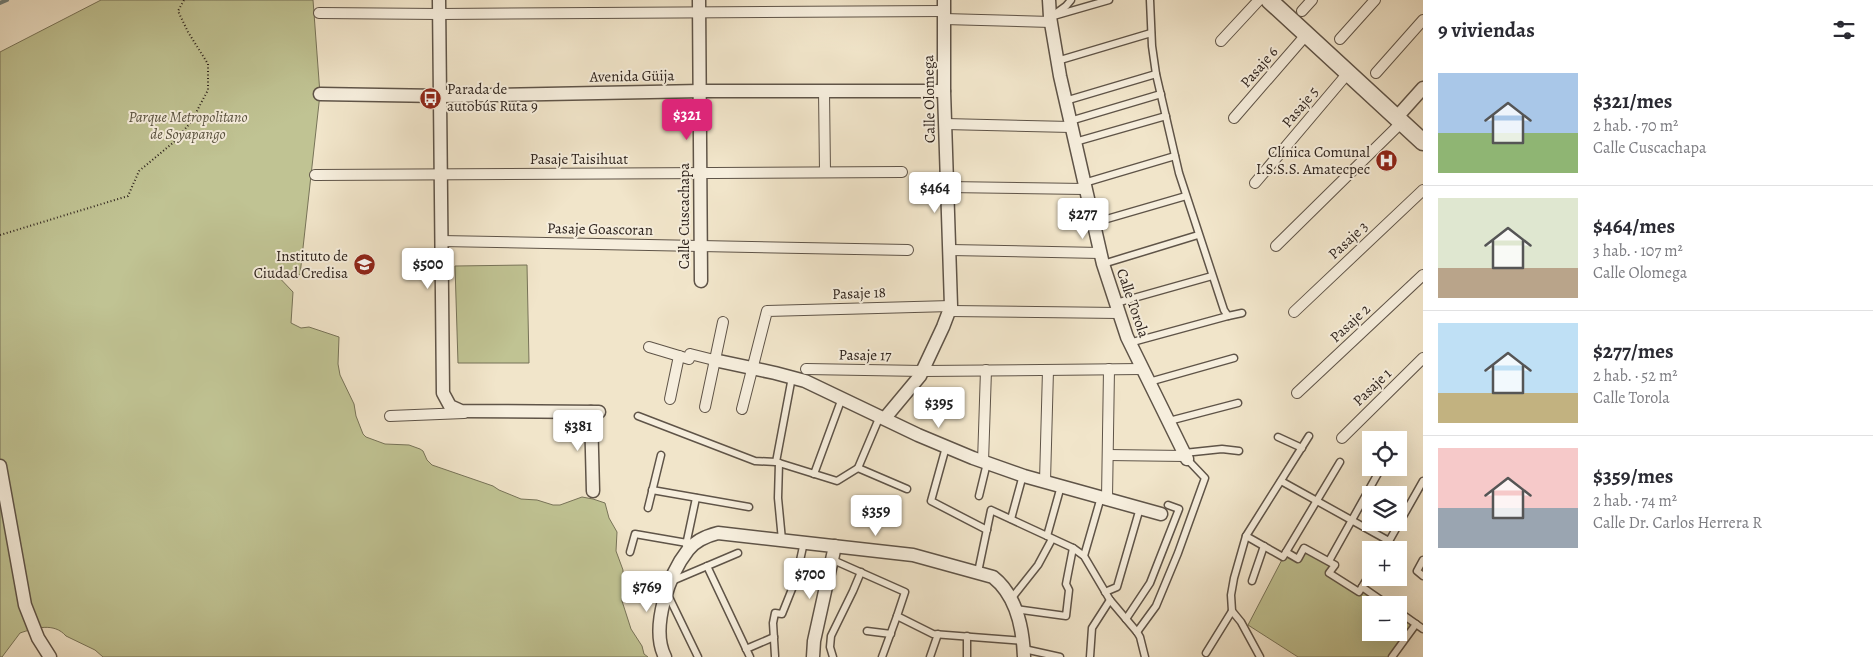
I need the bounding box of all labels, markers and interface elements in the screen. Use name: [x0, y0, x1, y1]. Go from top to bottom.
text: 9 viviendas: [1438, 16, 1535, 44]
icon: filters: [1830, 16, 1858, 44]
street label: Pasaje 6: [1236, 42, 1282, 92]
street label: Calle Olomega: [918, 55, 940, 143]
street label: Avenida Güija: [588, 65, 675, 87]
place label: Parada de autobús Ruta 9: [447, 79, 538, 116]
street label: Pasaje 5: [1277, 82, 1323, 132]
bus stop icon: Parada de autobús Ruta 9: [419, 86, 443, 110]
text: $321/mes: [1593, 87, 1672, 115]
icon: home: [1478, 93, 1538, 153]
pin: $321: [657, 98, 717, 141]
text: $321: [673, 104, 701, 126]
park label: Parque Metropolitano de Soyapango: [128, 107, 248, 144]
text: 2 hab. · 70 m²: [1593, 115, 1678, 137]
text: Calle Cuscachapa: [1593, 137, 1707, 159]
place label: Clínica Comunal I.S.S.S. Amatecpec: [1256, 142, 1370, 179]
street label: Pasaje Taisihuat: [530, 149, 628, 169]
hospital icon: Clínica Comunal I.S.S.S. Amatecpec: [1374, 149, 1398, 173]
street label: Calle Cuscachapa: [674, 163, 694, 269]
pin: $464: [905, 172, 965, 214]
text: $464: [920, 177, 950, 199]
pin: $277: [1053, 198, 1113, 240]
text: $277: [1069, 203, 1097, 225]
text: $464/mes: [1593, 212, 1675, 240]
street label: Pasaje 3: [1324, 216, 1372, 264]
street label: Pasaje Goascoran: [547, 218, 653, 240]
icon: home: [1478, 218, 1538, 278]
text: 3 hab. · 107 m²: [1593, 240, 1683, 262]
place label: Instituto de Ciudad Credisa: [254, 246, 348, 283]
pin: $500: [398, 248, 458, 290]
school or university icon: Instituto de Ciudad Credisa: [352, 253, 376, 277]
text: $500: [413, 253, 443, 275]
text: Calle Olomega: [1593, 262, 1687, 284]
street label: Calle Torola: [1112, 266, 1154, 340]
street label: Pasaje 18: [832, 282, 886, 304]
street label: Pasaje 2: [1325, 299, 1375, 347]
text: $277/mes: [1593, 337, 1674, 365]
icon: home: [1478, 343, 1538, 403]
street label: Pasaje 17: [838, 345, 892, 365]
street label: Pasaje 1: [1348, 364, 1396, 410]
text: 2 hab. · 52 m²: [1593, 365, 1678, 387]
pin: $395: [909, 386, 969, 429]
text: Calle Torola: [1593, 387, 1670, 409]
text: $395: [925, 392, 953, 414]
pin: $381: [548, 410, 608, 452]
text: $381: [564, 415, 592, 437]
map controls: [1362, 431, 1407, 641]
button: locate: [1362, 431, 1407, 476]
text: $359/mes: [1593, 462, 1673, 490]
icon: home: [1478, 468, 1538, 528]
button: layers: [1362, 486, 1407, 531]
text: 2 hab. · 74 m²: [1593, 490, 1677, 512]
pin: $359: [846, 494, 906, 537]
text: $359: [862, 500, 890, 522]
text: Calle Dr. Carlos Herrera R: [1593, 512, 1762, 534]
button: +: [1362, 541, 1407, 586]
pin: $700: [780, 558, 840, 600]
text: $700: [795, 563, 825, 585]
pin: $769: [617, 570, 677, 613]
text: $769: [632, 576, 662, 598]
button: −: [1362, 596, 1407, 641]

